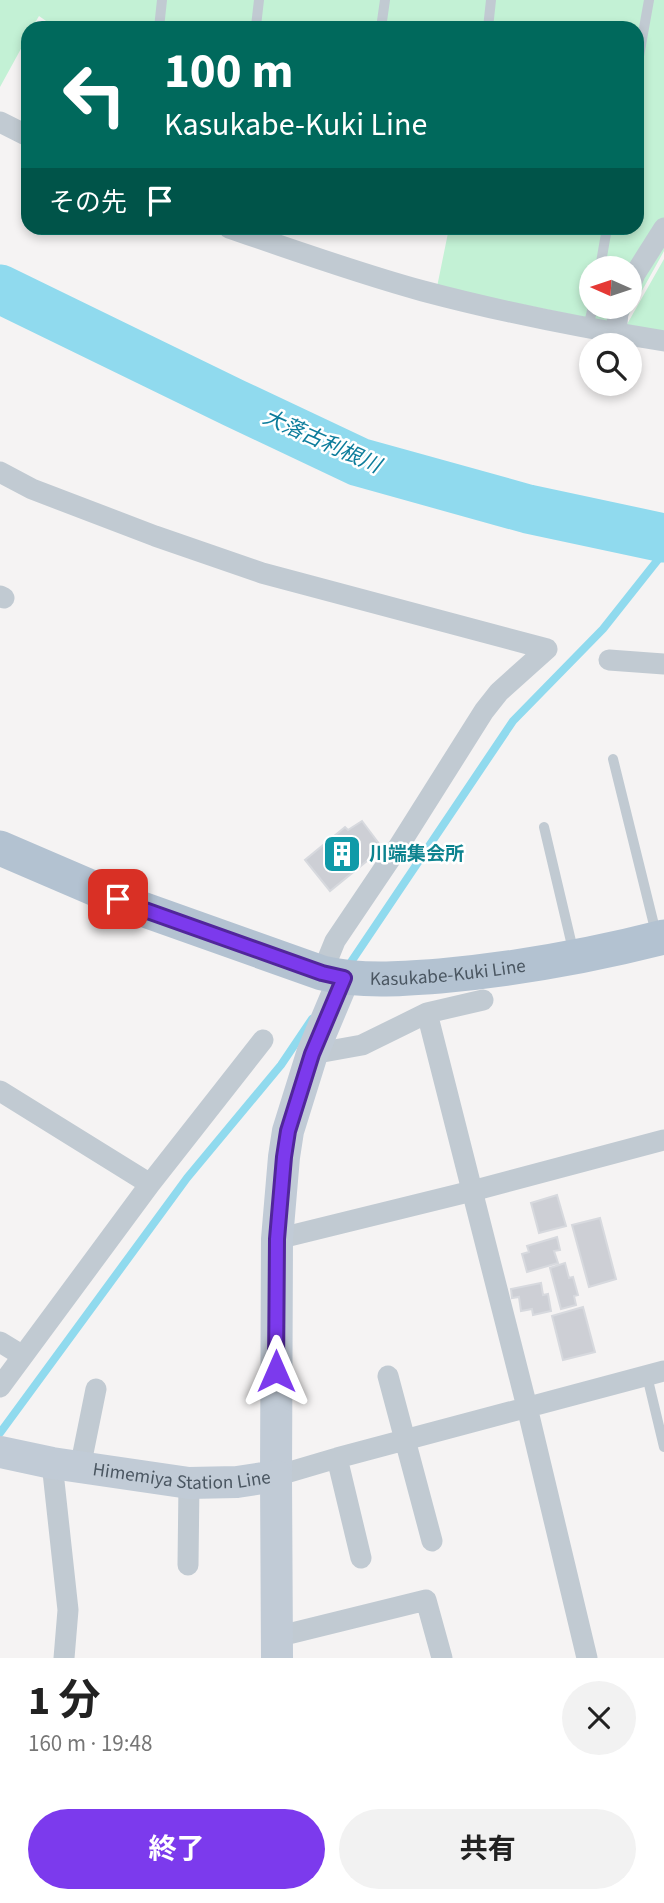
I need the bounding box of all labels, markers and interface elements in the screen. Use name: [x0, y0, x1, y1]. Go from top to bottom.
text: 100 m: [164, 37, 293, 107]
icon: left: [49, 49, 140, 140]
text: Kasukabe-Kuki Line: [164, 102, 427, 148]
icon: arrive: [141, 182, 179, 220]
text: その先: [49, 184, 127, 221]
north arrow: [579, 256, 642, 318]
map controls: [579, 256, 642, 396]
button: search: [579, 333, 642, 396]
water label: 大落古利根川: [258, 402, 387, 481]
building icon: 川端集会所: [321, 833, 363, 875]
place label: 川端集会所: [369, 841, 464, 868]
pin: [88, 869, 148, 929]
icon: arrive: [99, 880, 137, 918]
street label: Kasukabe-Kuki Line: [370, 952, 528, 993]
position arrow: [239, 1334, 313, 1408]
street label: Himemiya Station Line: [91, 1456, 273, 1497]
text: 1 分: [28, 1671, 101, 1731]
button: close: [562, 1681, 636, 1755]
text: 160 m · 19:48: [28, 1727, 152, 1760]
button: 終了: [28, 1809, 325, 1889]
button: 共有: [339, 1809, 636, 1889]

